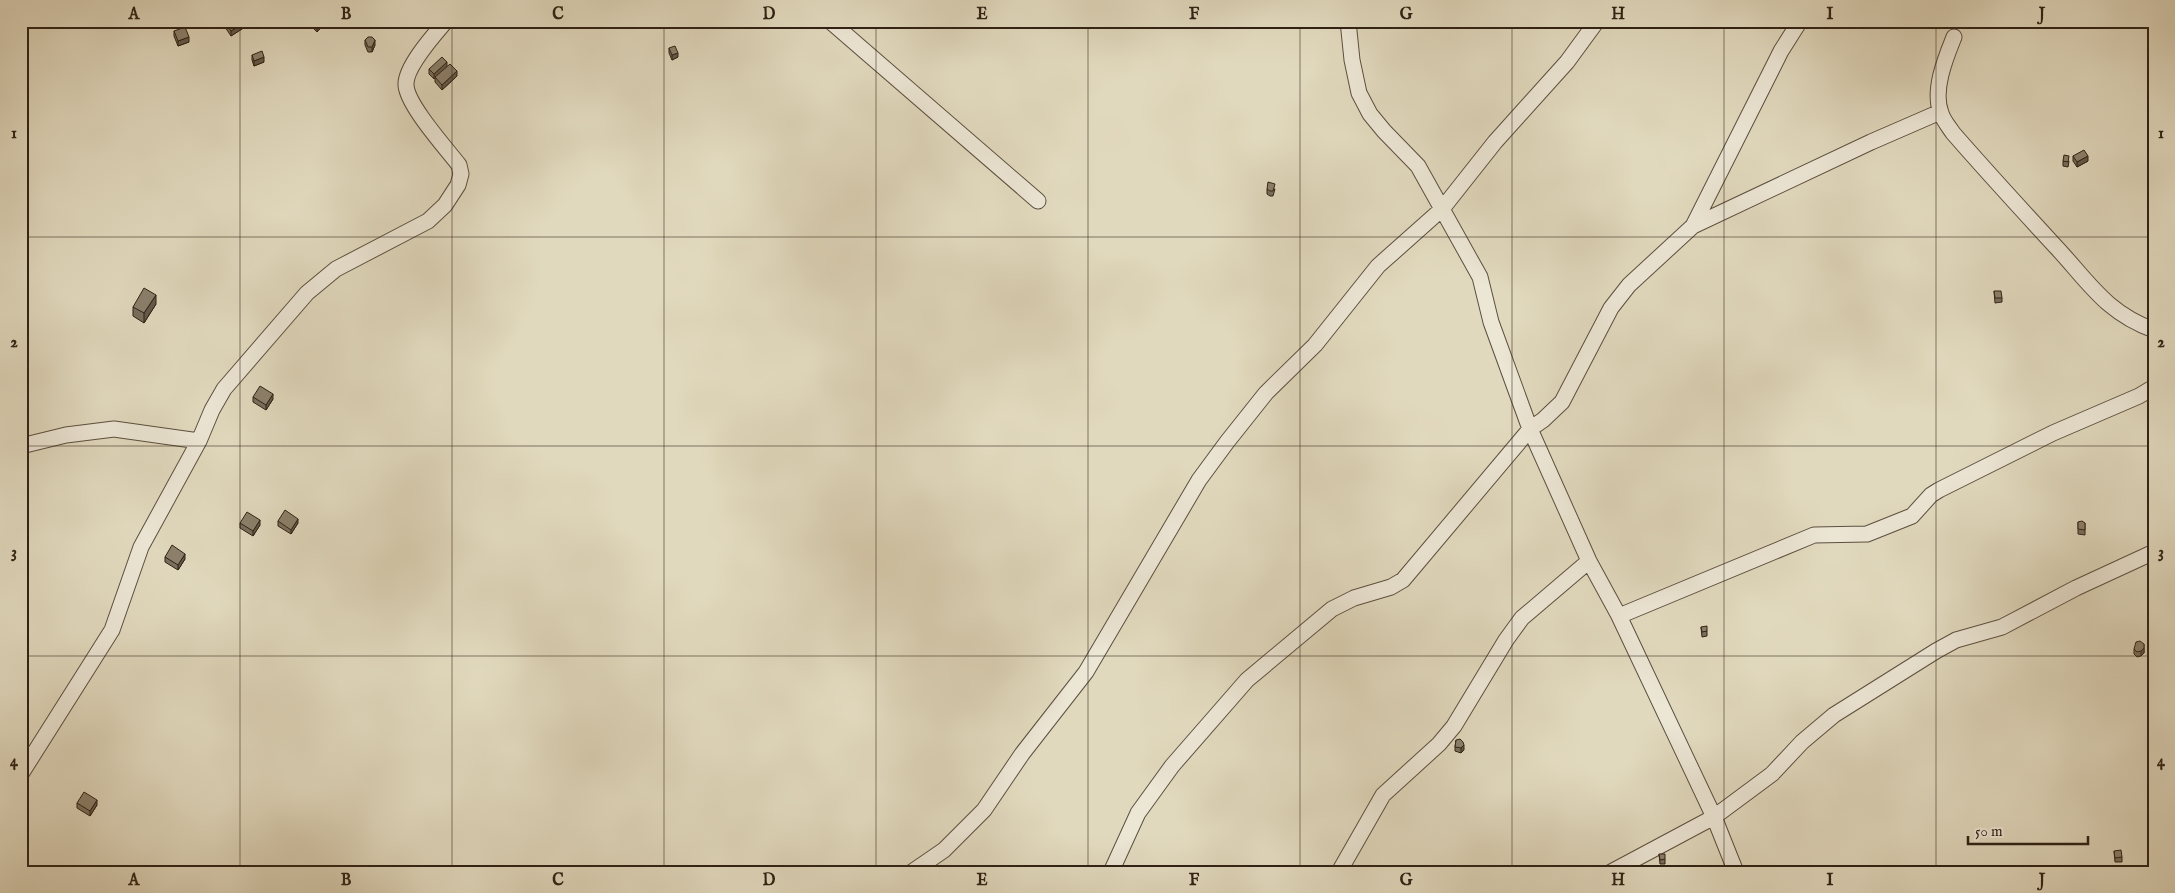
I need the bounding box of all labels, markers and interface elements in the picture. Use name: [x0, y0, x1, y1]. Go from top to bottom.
text: A: [128, 5, 141, 25]
text: B: [341, 5, 352, 25]
text: C: [552, 5, 564, 25]
text: D: [763, 5, 776, 25]
text: E: [976, 5, 988, 25]
text: F: [1189, 5, 1200, 25]
text: G: [1400, 5, 1413, 25]
text: H: [1611, 5, 1625, 25]
text: I: [1827, 5, 1834, 25]
text: J: [2037, 5, 2046, 25]
text: 1: [11, 124, 17, 144]
text: 1: [2158, 124, 2164, 144]
text: 2: [10, 333, 18, 353]
text: 2: [2157, 333, 2165, 353]
text: 3: [11, 543, 17, 563]
text: 3: [2158, 543, 2164, 563]
text: 4: [10, 752, 19, 772]
text: 4: [2157, 752, 2166, 772]
scale bar: [1968, 813, 2088, 845]
text: 50 m: [1975, 822, 2003, 841]
text: A: [128, 871, 141, 891]
text: B: [341, 871, 352, 891]
text: C: [552, 871, 564, 891]
text: D: [763, 871, 776, 891]
text: E: [976, 871, 988, 891]
text: F: [1189, 871, 1200, 891]
text: G: [1400, 871, 1413, 891]
text: H: [1611, 871, 1625, 891]
text: I: [1827, 871, 1834, 891]
text: J: [2037, 871, 2046, 891]

